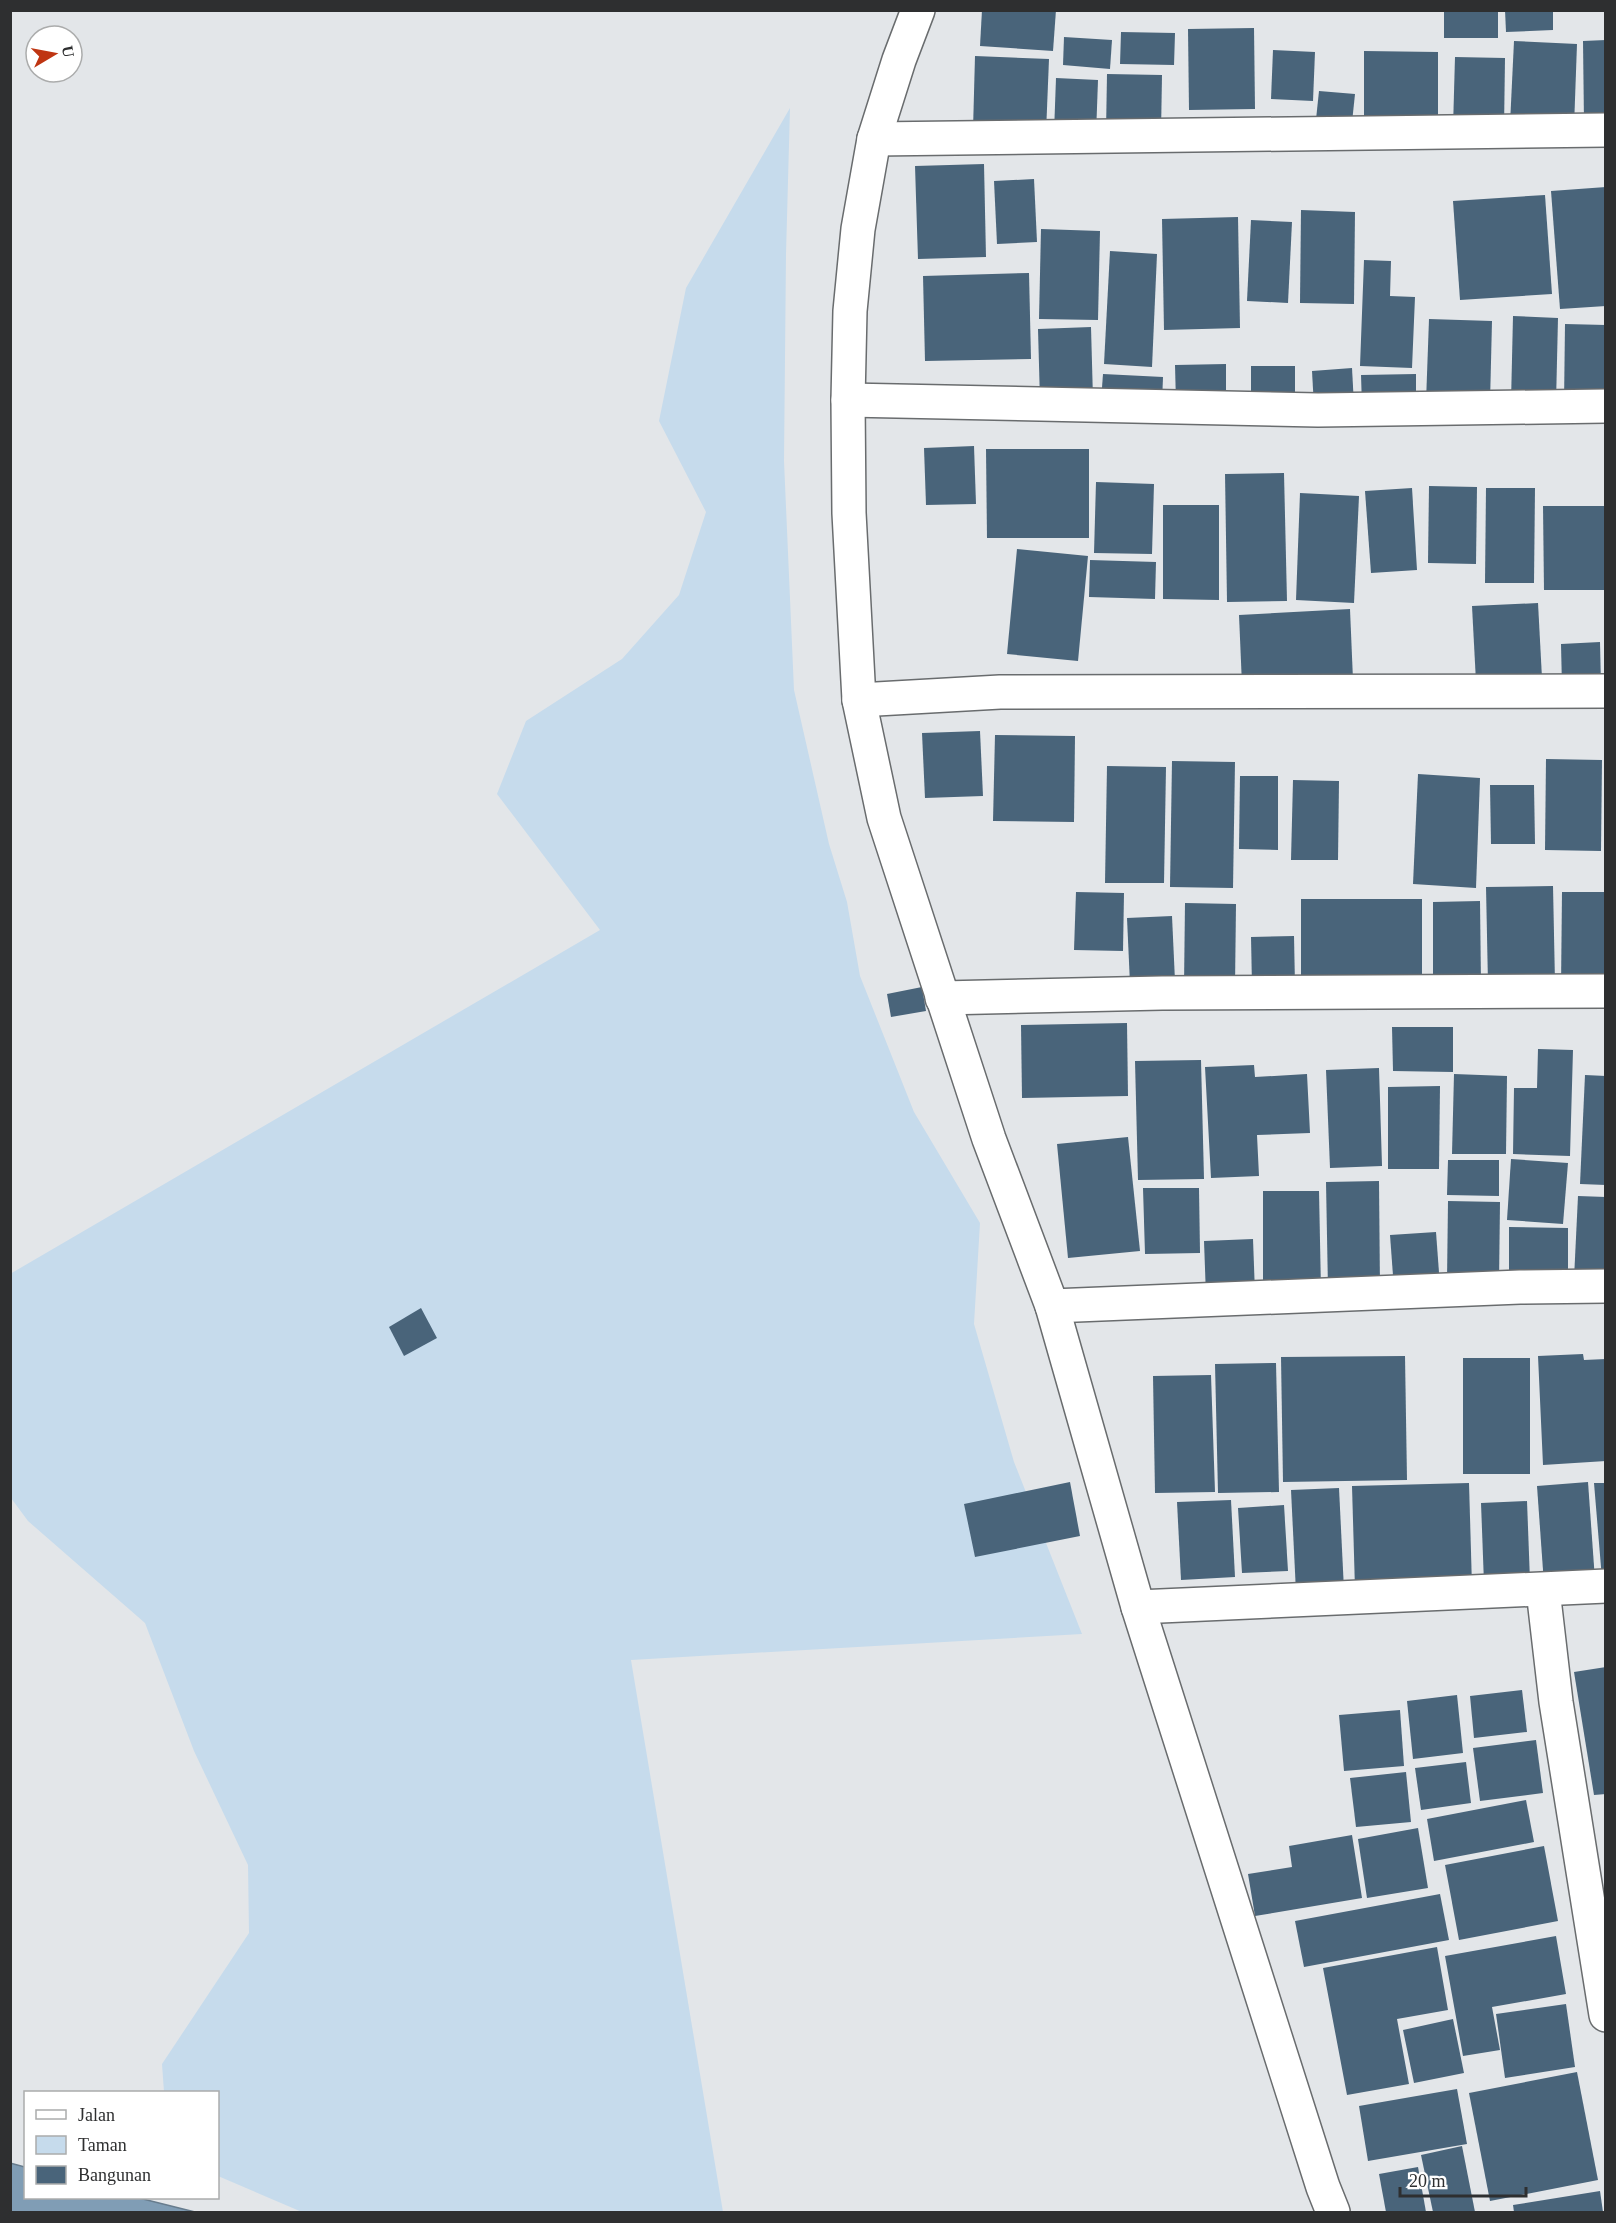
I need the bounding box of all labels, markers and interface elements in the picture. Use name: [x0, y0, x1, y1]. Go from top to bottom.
north arrow: [24, 24, 84, 84]
text: U: [59, 44, 78, 59]
legend: [24, 2091, 219, 2199]
text: Jalan: [78, 2105, 115, 2125]
text: Taman: [78, 2135, 127, 2155]
scale bar: [1400, 2160, 1526, 2198]
text: Bangunan: [78, 2165, 151, 2185]
text: 20 m: [1409, 2171, 1446, 2191]

